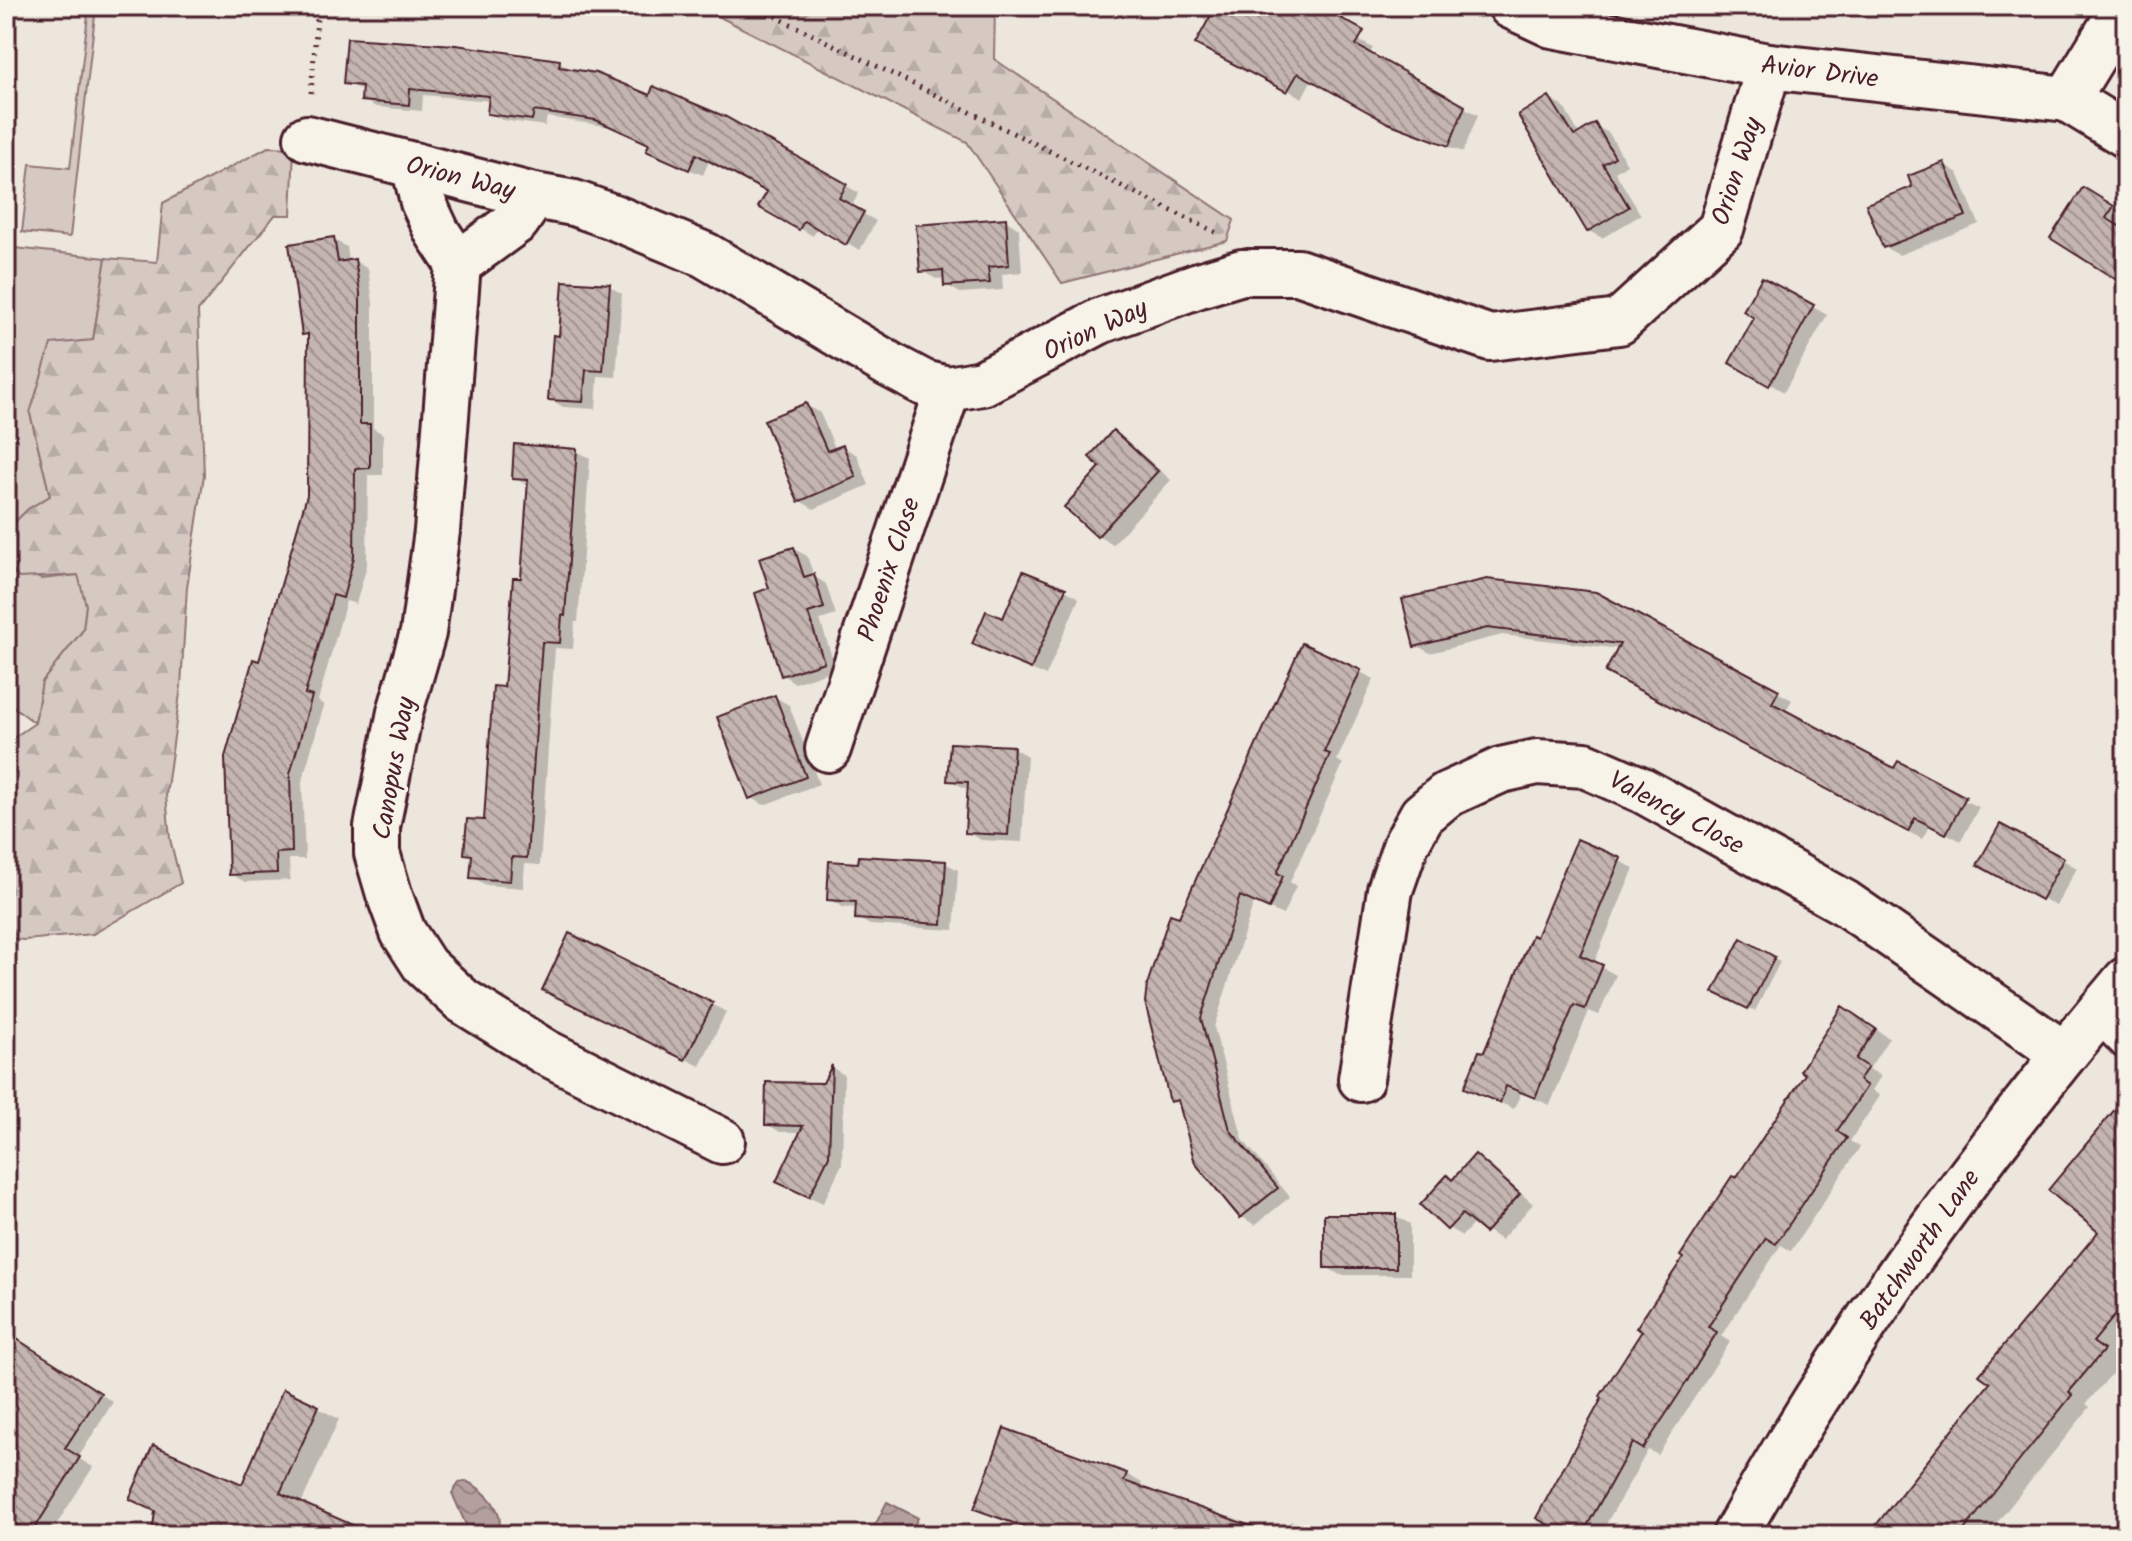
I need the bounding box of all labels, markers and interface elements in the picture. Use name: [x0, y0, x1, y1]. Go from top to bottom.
street label: Avior Drive: [1759, 45, 1881, 101]
street label: Orion Way: [1701, 111, 1775, 231]
street label: Orion Way: [401, 145, 520, 213]
street label: Orion Way: [1036, 288, 1156, 373]
street label: Phoenix Close: [847, 492, 933, 647]
street label: Canopus Way: [362, 693, 428, 843]
street label: Valency Close: [1601, 760, 1752, 867]
street label: Batchworth Lane: [1849, 1161, 1992, 1339]

